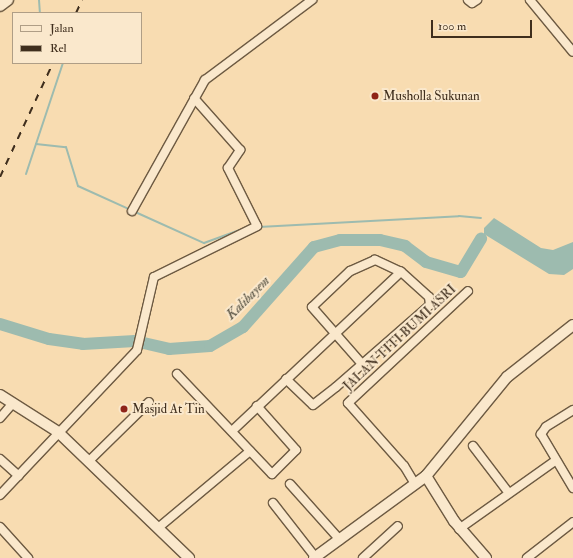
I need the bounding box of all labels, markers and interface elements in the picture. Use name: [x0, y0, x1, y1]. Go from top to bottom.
legend: [12, 12, 142, 64]
scale bar: [433, 12, 534, 38]
text: 100 m: [438, 19, 466, 34]
text: Jalan: [50, 21, 74, 36]
text: Rel: [50, 41, 67, 56]
place label: Musholla Sukunan: [383, 88, 480, 104]
marker: Musholla Sukunan: [370, 91, 380, 101]
water label: Kalibayem: [223, 273, 273, 323]
street label: JALAN TITI BUMI ASRI: [340, 282, 460, 394]
place label: Masjid At Tin: [132, 401, 205, 417]
marker: Masjid At Tin: [119, 404, 129, 414]

